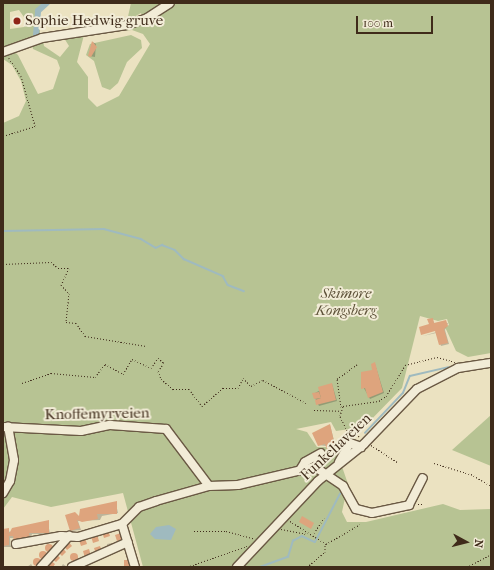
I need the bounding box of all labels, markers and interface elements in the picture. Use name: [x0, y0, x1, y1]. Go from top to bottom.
scale bar: [358, 8, 435, 34]
place label: Sophie Hedwig gruve: [25, 12, 163, 30]
marker: Sophie Hedwig gruve: [12, 16, 22, 26]
text: 100 m: [363, 16, 393, 30]
park label: Skimore Kongsberg: [315, 284, 377, 319]
street label: Knoffemyrveien: [44, 404, 150, 424]
street label: Funkeliaveien: [297, 410, 375, 484]
north arrow: [446, 522, 486, 562]
text: N: [471, 539, 485, 548]

